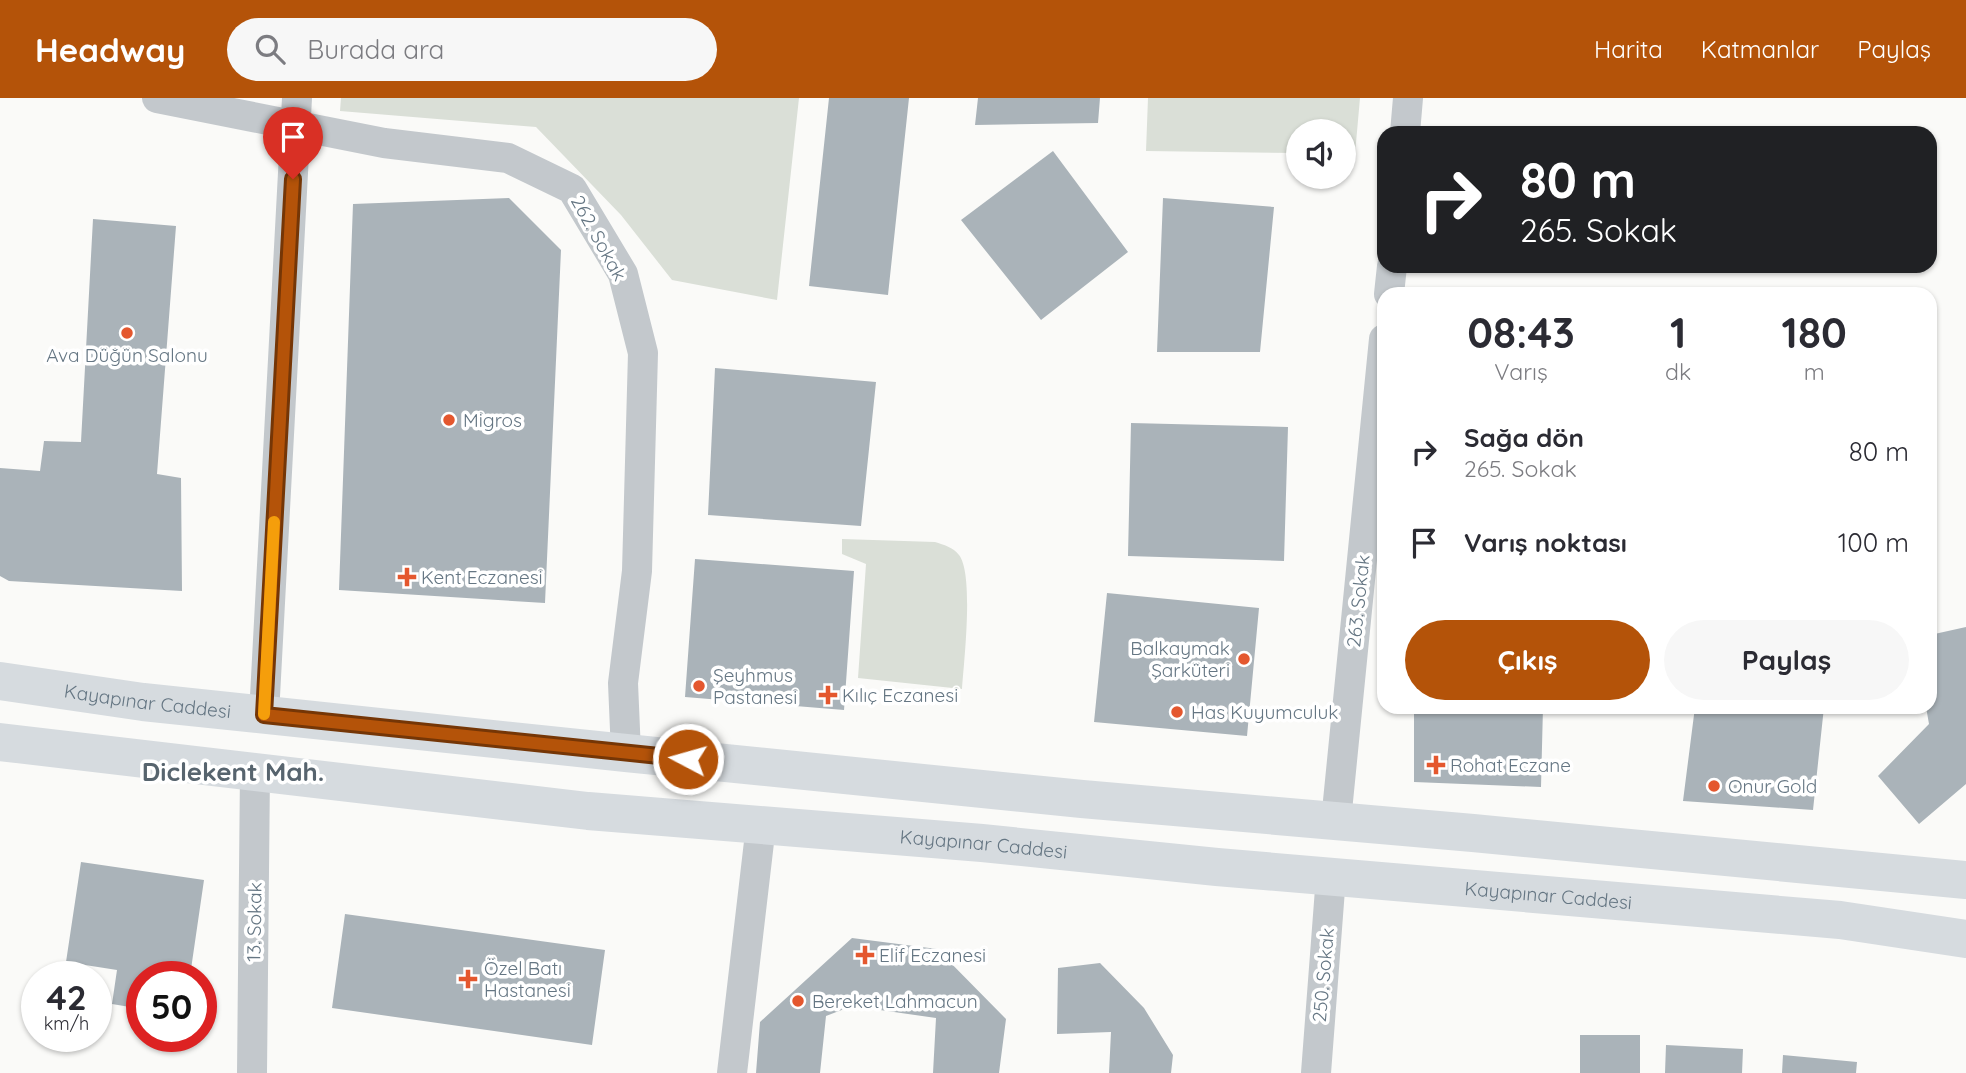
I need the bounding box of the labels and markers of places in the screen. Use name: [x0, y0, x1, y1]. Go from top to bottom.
pin: [263, 107, 323, 179]
marker: Ava Düğün Salonu: [119, 325, 135, 341]
place label: Ava Düğün Salonu: [46, 343, 208, 367]
place label: Migros: [463, 408, 522, 432]
marker: Migros: [441, 412, 457, 428]
place label: Kent Eczanesi: [421, 565, 543, 589]
marker: Kent Eczanesi: [399, 569, 415, 585]
place label: Balkaymak Şarküteri: [1130, 636, 1230, 682]
marker: Balkaymak Şarküteri: [1236, 651, 1252, 667]
place label: Şeyhmus Pastanesi: [713, 663, 797, 709]
marker: Şeyhmus Pastanesi: [691, 678, 707, 694]
place label: Kılıç Eczanesi: [842, 683, 958, 707]
marker: Kılıç Eczanesi: [820, 687, 836, 703]
place label: Has Kuyumculuk: [1191, 700, 1339, 724]
marker: Has Kuyumculuk: [1169, 704, 1185, 720]
place label: Rohat Eczane: [1450, 753, 1571, 777]
marker: Rohat Eczane: [1428, 757, 1444, 773]
place label: Onur Gold: [1728, 774, 1817, 798]
marker: Onur Gold: [1706, 778, 1722, 794]
place label: Elif Eczanesi: [879, 943, 986, 967]
marker: Elif Eczanesi: [857, 947, 873, 963]
place label: Özel Batı Hastanesi: [484, 956, 571, 1002]
marker: Özel Batı Hastanesi: [458, 969, 478, 989]
place label: Bereket Lahmacun: [812, 989, 978, 1013]
marker: Bereket Lahmacun: [790, 993, 806, 1009]

